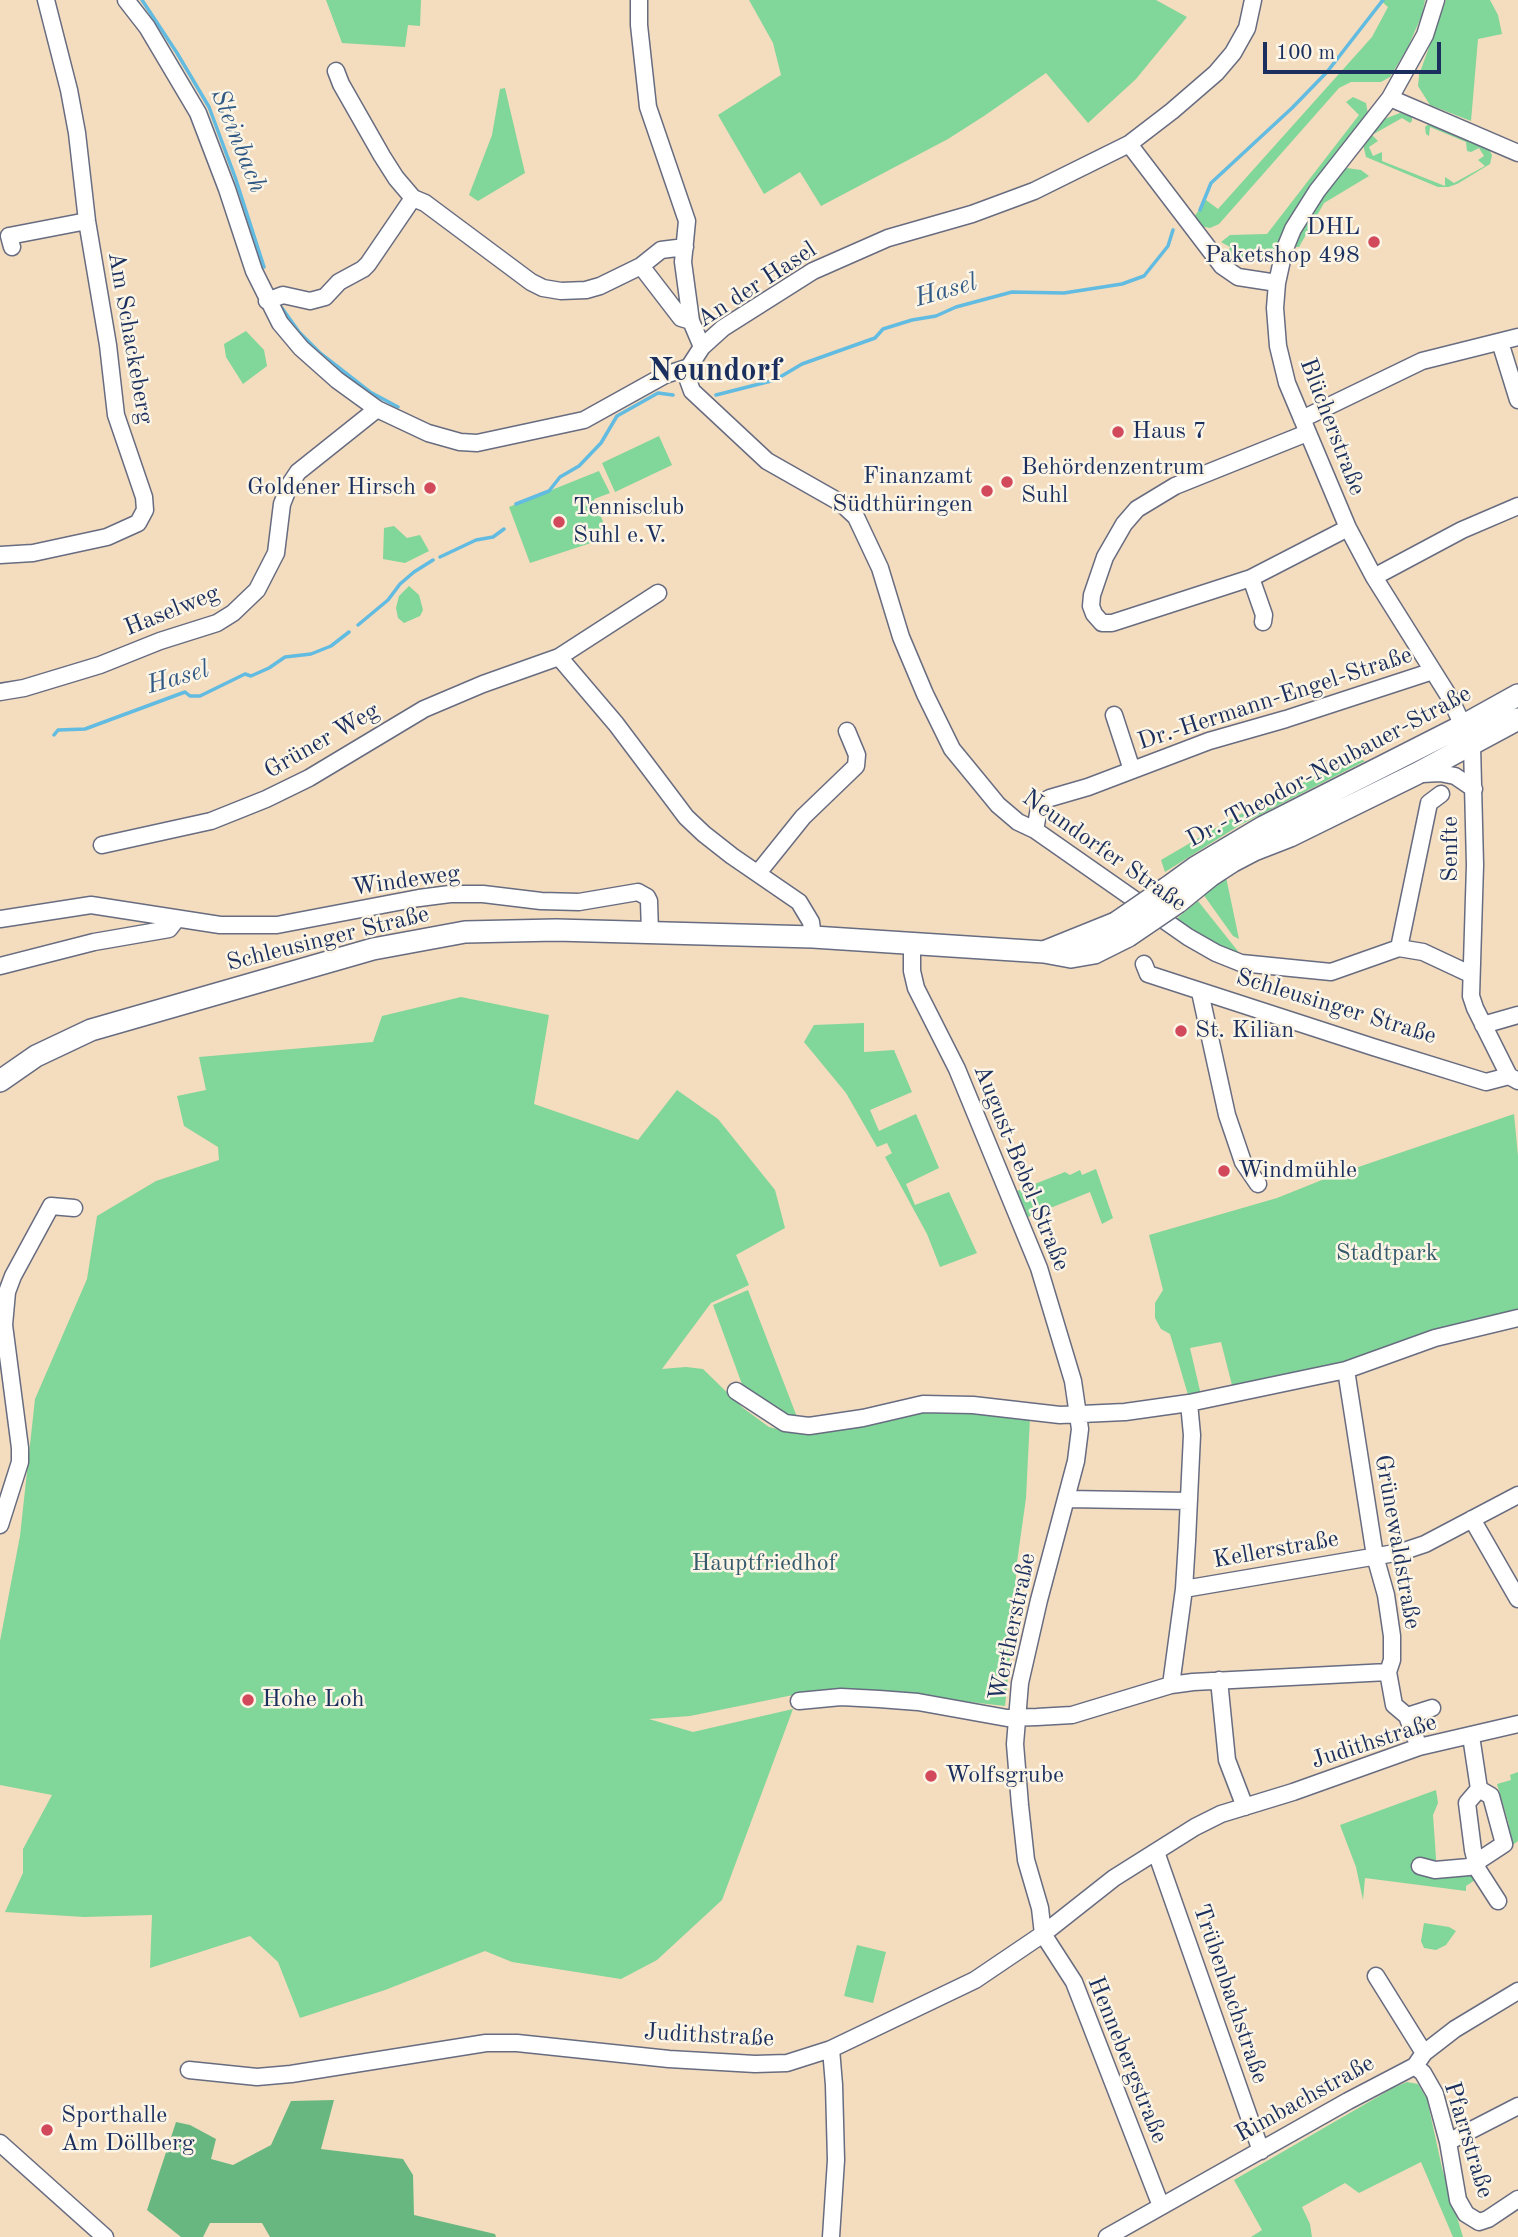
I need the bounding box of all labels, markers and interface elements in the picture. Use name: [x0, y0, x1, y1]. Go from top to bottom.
scale bar: [1266, 28, 1444, 72]
text: 100 m: [1276, 43, 1335, 64]
water label: Steinbach: [203, 84, 273, 198]
place label: DHL Paketshop 498: [1205, 214, 1360, 270]
marker: DHL Paketshop 498: [1366, 234, 1382, 250]
street label: An der Hasel: [692, 236, 822, 334]
street label: Am Schackeberg: [101, 250, 159, 426]
water label: Hasel: [911, 267, 981, 315]
district label: Neundorf: [648, 353, 782, 391]
street label: Blücherstraße: [1293, 354, 1371, 500]
place label: Haus 7: [1132, 418, 1207, 446]
marker: Haus 7: [1110, 424, 1126, 440]
place label: Behördenzentrum Suhl: [1021, 454, 1205, 510]
place label: Finanzamt Südthüringen: [832, 463, 973, 519]
place label: Goldener Hirsch: [247, 474, 416, 502]
marker: Behördenzentrum Suhl: [999, 474, 1015, 490]
marker: Goldener Hirsch: [422, 480, 438, 496]
marker: Finanzamt Südthüringen: [979, 483, 995, 499]
place label: Tennisclub Suhl e.V.: [573, 494, 684, 550]
marker: Tennisclub Suhl e.V.: [551, 514, 567, 530]
street label: Haselweg: [120, 579, 224, 643]
street label: Dr.-Hermann-Engel-Straße: [1134, 641, 1416, 757]
water label: Hasel: [143, 654, 213, 702]
street label: Dr.-Theodor-Neubauer-Straße: [1182, 680, 1476, 854]
street label: Grüner Weg: [259, 697, 385, 785]
street label: Neundorfer Straße: [1016, 784, 1192, 918]
street label: Senfte: [1437, 816, 1465, 882]
street label: Windeweg: [350, 859, 462, 903]
street label: Schleusinger Straße: [224, 900, 432, 978]
street label: Schleusinger Straße: [1232, 963, 1440, 1051]
place label: St. Kilian: [1195, 1017, 1294, 1045]
marker: St. Kilian: [1173, 1023, 1189, 1039]
street label: August-Bebel-Straße: [967, 1061, 1075, 1275]
place label: Windmühle: [1238, 1157, 1357, 1185]
marker: Windmühle: [1216, 1163, 1232, 1179]
park label: Stadtpark: [1336, 1240, 1438, 1268]
street label: Grünewaldstraße: [1367, 1452, 1427, 1632]
street label: Kellerstraße: [1211, 1525, 1341, 1575]
park label: Hauptfriedhof: [691, 1550, 837, 1578]
street label: Wertherstraße: [983, 1550, 1043, 1704]
place label: Hohe Loh: [262, 1686, 365, 1714]
marker: Hohe Loh: [240, 1692, 256, 1708]
street label: Judithstraße: [1308, 1708, 1440, 1776]
place label: Wolfsgrube: [945, 1762, 1064, 1790]
marker: Wolfsgrube: [923, 1768, 939, 1784]
street label: Trübenbachstraße: [1186, 1900, 1274, 2088]
street label: Hennebergstraße: [1080, 1972, 1174, 2148]
street label: Judithstraße: [643, 2018, 775, 2054]
street label: Rimbachstraße: [1230, 2049, 1380, 2149]
street label: Pfarrstraße: [1437, 2078, 1499, 2202]
place label: Sporthalle Am Döllberg: [61, 2102, 195, 2158]
marker: Sporthalle Am Döllberg: [39, 2122, 55, 2138]

